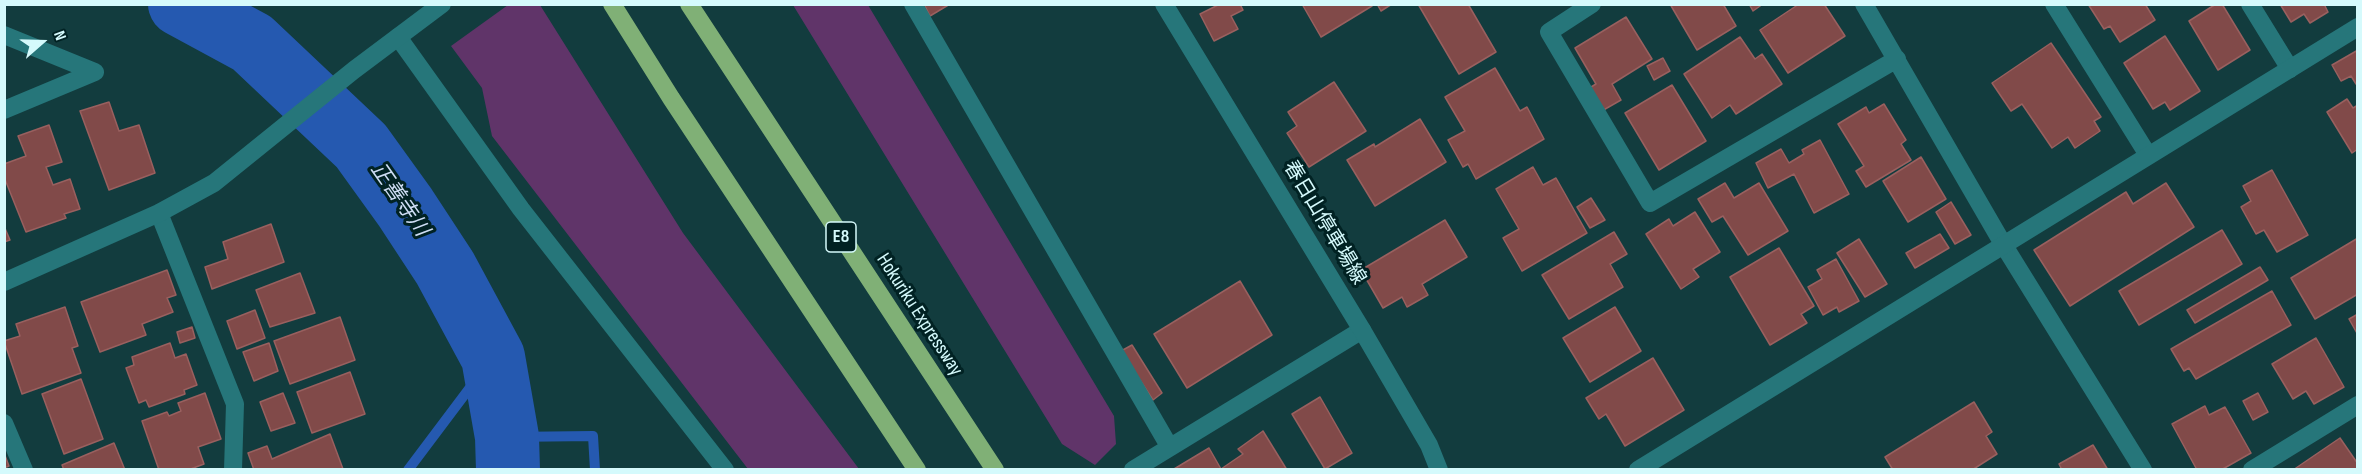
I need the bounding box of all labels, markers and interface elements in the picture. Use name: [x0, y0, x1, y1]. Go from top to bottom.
north arrow: [12, 12, 72, 72]
text: N: [49, 28, 70, 43]
street label: 春日山停車場線: [1278, 157, 1370, 289]
water label: 正善寺川: [365, 158, 433, 242]
road number: E8: [826, 222, 856, 252]
street label: Hokuriku Expressway: [871, 249, 967, 381]

